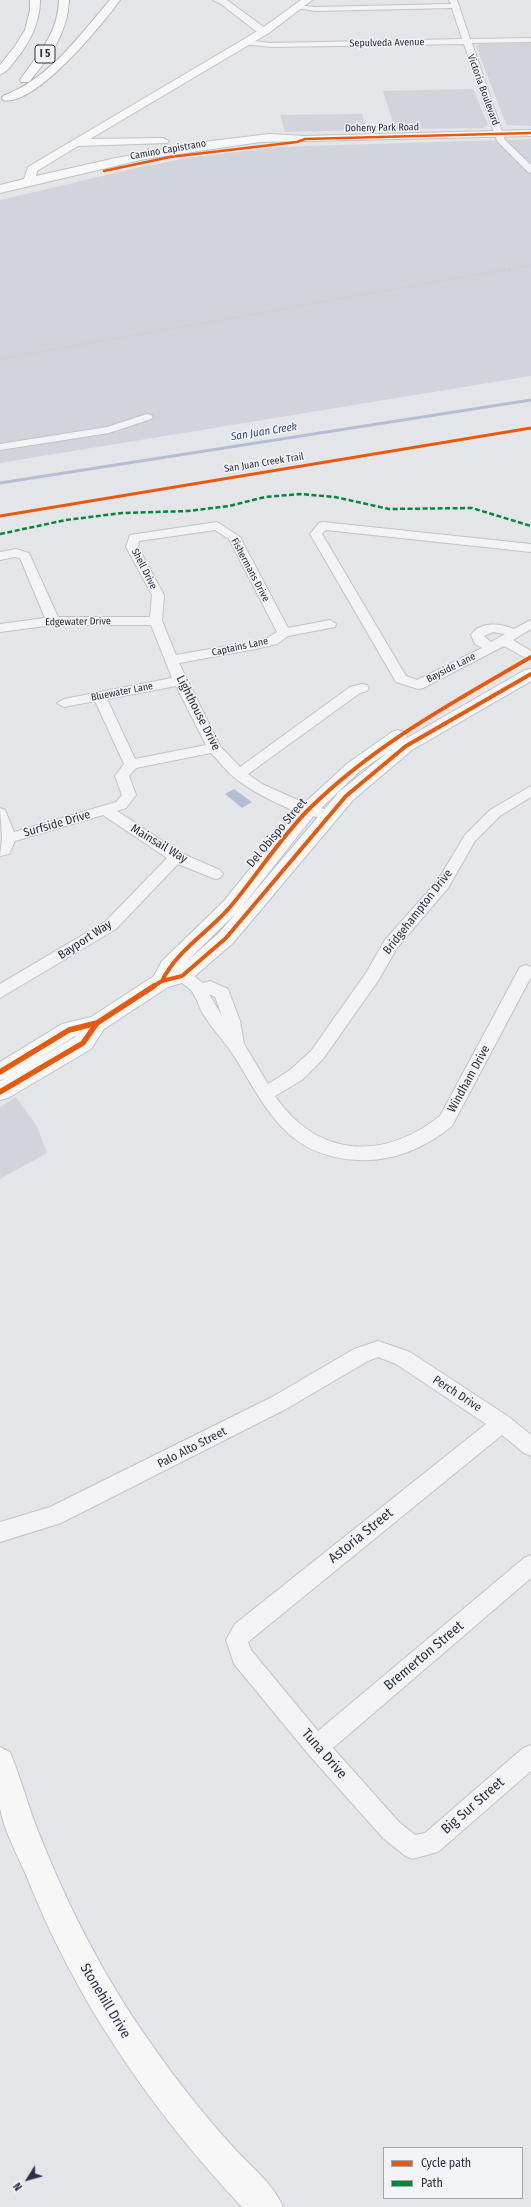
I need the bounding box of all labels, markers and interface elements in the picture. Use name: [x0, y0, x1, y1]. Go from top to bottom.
street label: Sepulveda Avenue: [349, 36, 425, 50]
road number: I 5: [35, 45, 55, 63]
street label: Victoria Boulevard: [465, 53, 501, 127]
street label: Doheny Park Road: [345, 121, 419, 135]
street label: Camino Capistrano: [129, 137, 207, 163]
water label: San Juan Creek: [230, 420, 298, 444]
street label: San Juan Creek Trail: [223, 451, 305, 475]
street label: Fishermans Drive: [228, 536, 272, 604]
street label: Shell Drive: [129, 547, 159, 591]
street label: Edgewater Drive: [45, 615, 111, 629]
street label: Captains Lane: [211, 635, 269, 659]
street label: Bayside Lane: [424, 651, 478, 685]
street label: Lighthouse Drive: [173, 673, 223, 753]
street label: Bluewater Lane: [90, 680, 154, 704]
street label: Del Obispo Street: [244, 795, 310, 871]
street label: Surfside Drive: [22, 808, 92, 840]
street label: Mainsail Way: [128, 822, 190, 866]
street label: Bridgehampton Drive: [380, 867, 456, 957]
street label: Bayport Way: [56, 917, 114, 963]
street label: Windham Drive: [445, 1043, 493, 1115]
street label: Perch Drive: [430, 1373, 484, 1415]
street label: Palo Alto Street: [155, 1424, 229, 1472]
street label: Astoria Street: [325, 1505, 397, 1567]
street label: Bremerton Street: [381, 1618, 467, 1694]
street label: Tuna Drive: [298, 1726, 350, 1782]
street label: Big Sur Street: [438, 1774, 508, 1838]
street label: Stonehill Drive: [76, 1961, 134, 2041]
legend: [383, 2147, 523, 2199]
text: Cycle path: [421, 2156, 471, 2170]
north arrow: [8, 2159, 48, 2199]
text: Path: [421, 2176, 443, 2190]
text: N: [11, 2180, 25, 2193]

